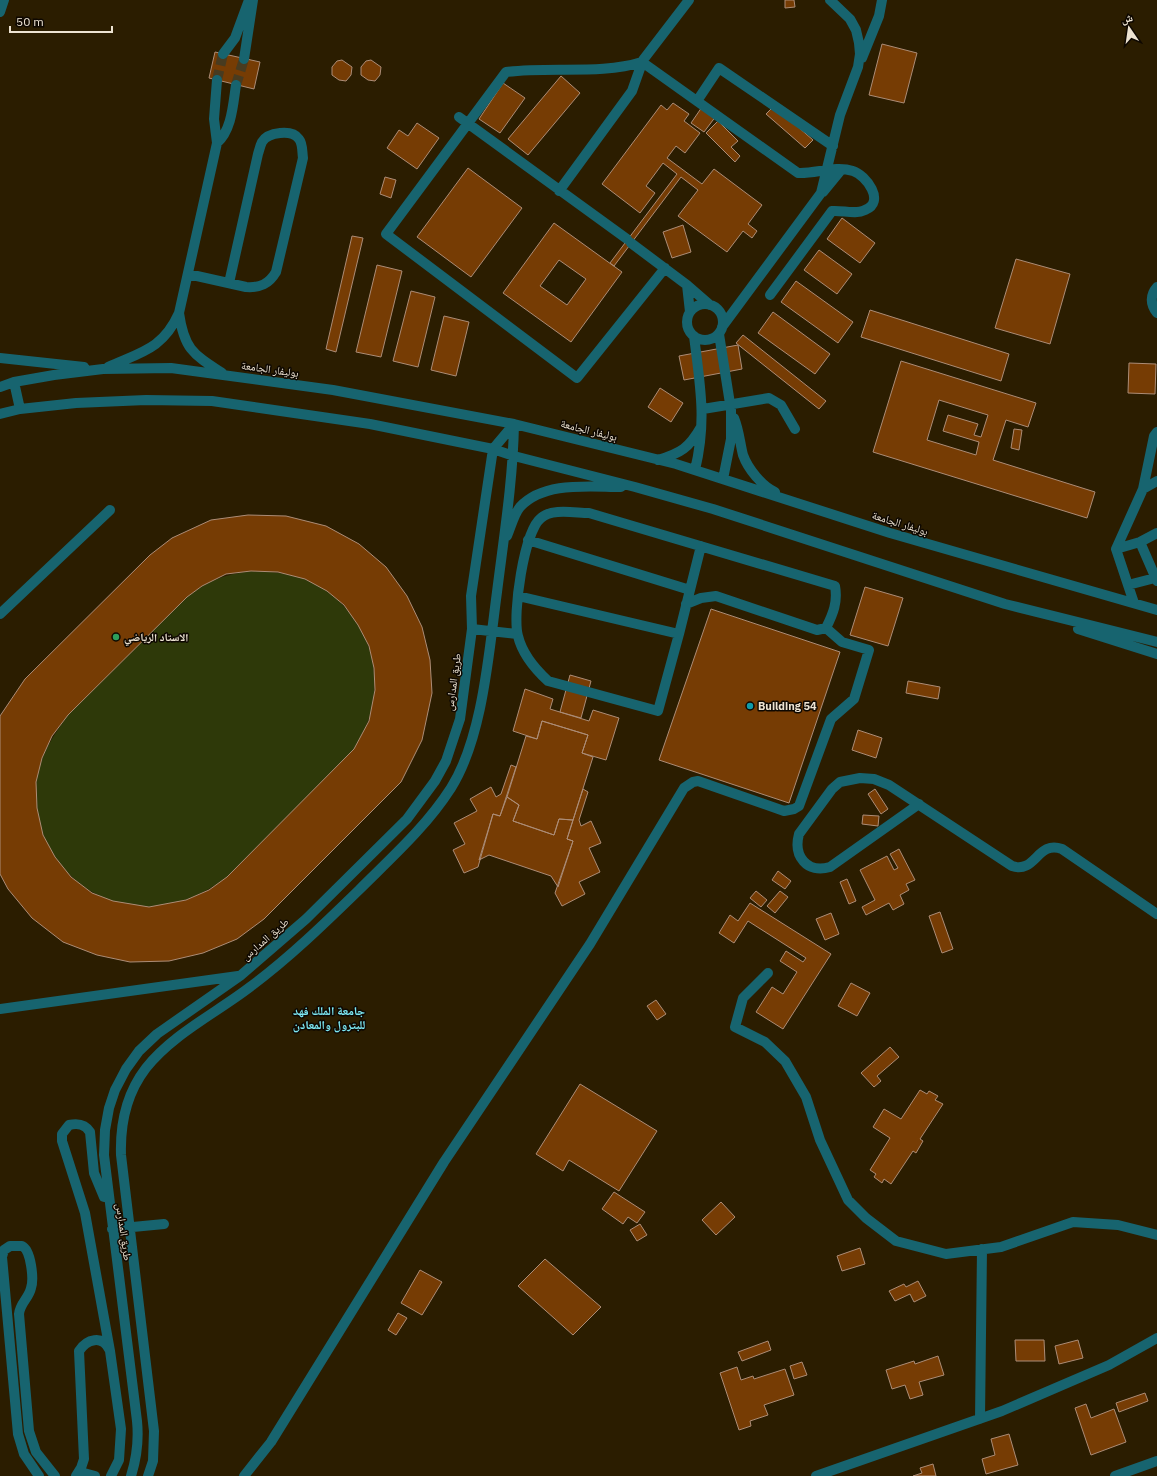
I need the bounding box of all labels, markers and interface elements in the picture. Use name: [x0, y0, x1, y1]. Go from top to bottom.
scale bar: [10, 8, 112, 34]
north arrow: [1109, 8, 1149, 48]
text: ش: [1119, 10, 1135, 27]
text: 50 m: [16, 14, 44, 29]
street label: بوليفار الجامعة: [240, 358, 300, 380]
street label: بوليفار الجامعة: [559, 416, 619, 444]
street label: بوليفار الجامعة: [870, 508, 930, 538]
place label: الاستاد الرياضي: [124, 630, 188, 646]
marker: الاستاد الرياضي: [111, 632, 121, 642]
street label: طريق المدارس: [442, 652, 464, 712]
place label: Building 54: [758, 699, 817, 713]
marker: Building 54: [745, 701, 755, 711]
street label: طريق المدارس: [239, 915, 291, 963]
district label: جامعة الملك فهد للبترول والمعادن: [293, 1003, 365, 1033]
street label: طريق المدارس: [113, 1202, 135, 1262]

